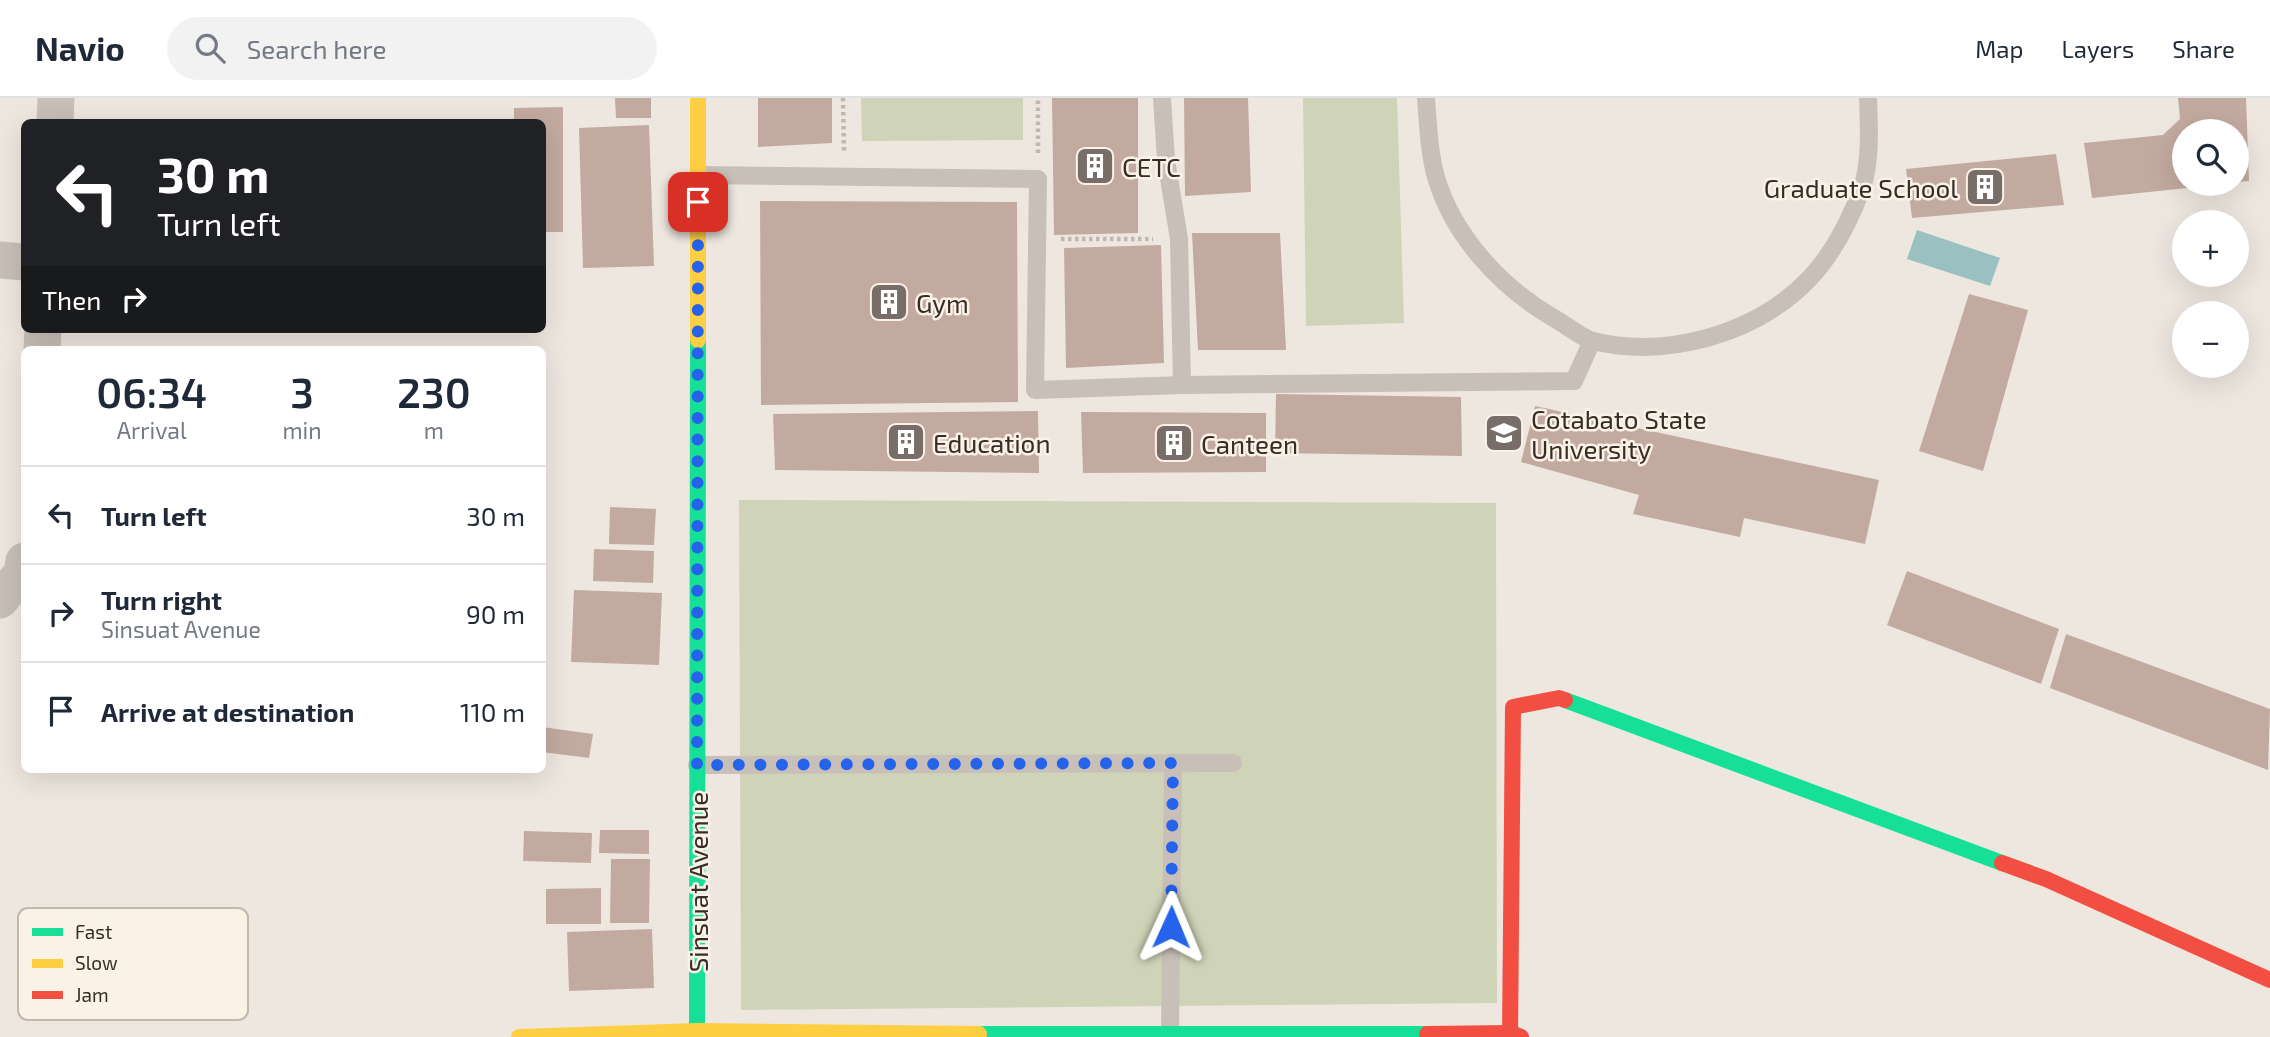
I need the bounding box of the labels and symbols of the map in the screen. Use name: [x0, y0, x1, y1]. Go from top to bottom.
building icon: CETC: [1074, 145, 1116, 187]
place label: CETC: [1122, 151, 1181, 182]
building icon: Graduate School: [1964, 166, 2006, 208]
pin: [668, 172, 728, 232]
place label: Graduate School: [1764, 172, 1958, 203]
building icon: Gym: [868, 281, 910, 323]
place label: Gym: [916, 287, 969, 318]
place label: Cotabato State University: [1531, 403, 1707, 464]
school or university icon: Cotabato State University: [1483, 412, 1525, 454]
building icon: Education: [885, 421, 927, 463]
building icon: Canteen: [1153, 422, 1195, 464]
place label: Education: [933, 427, 1051, 458]
place label: Canteen: [1201, 428, 1298, 459]
street label: Sinsuat Avenue: [682, 792, 713, 972]
position arrow: [1134, 890, 1208, 964]
legend: [18, 908, 248, 1020]
text: Fast: [75, 920, 112, 943]
text: Slow: [75, 951, 118, 974]
text: Jam: [75, 983, 109, 1006]

